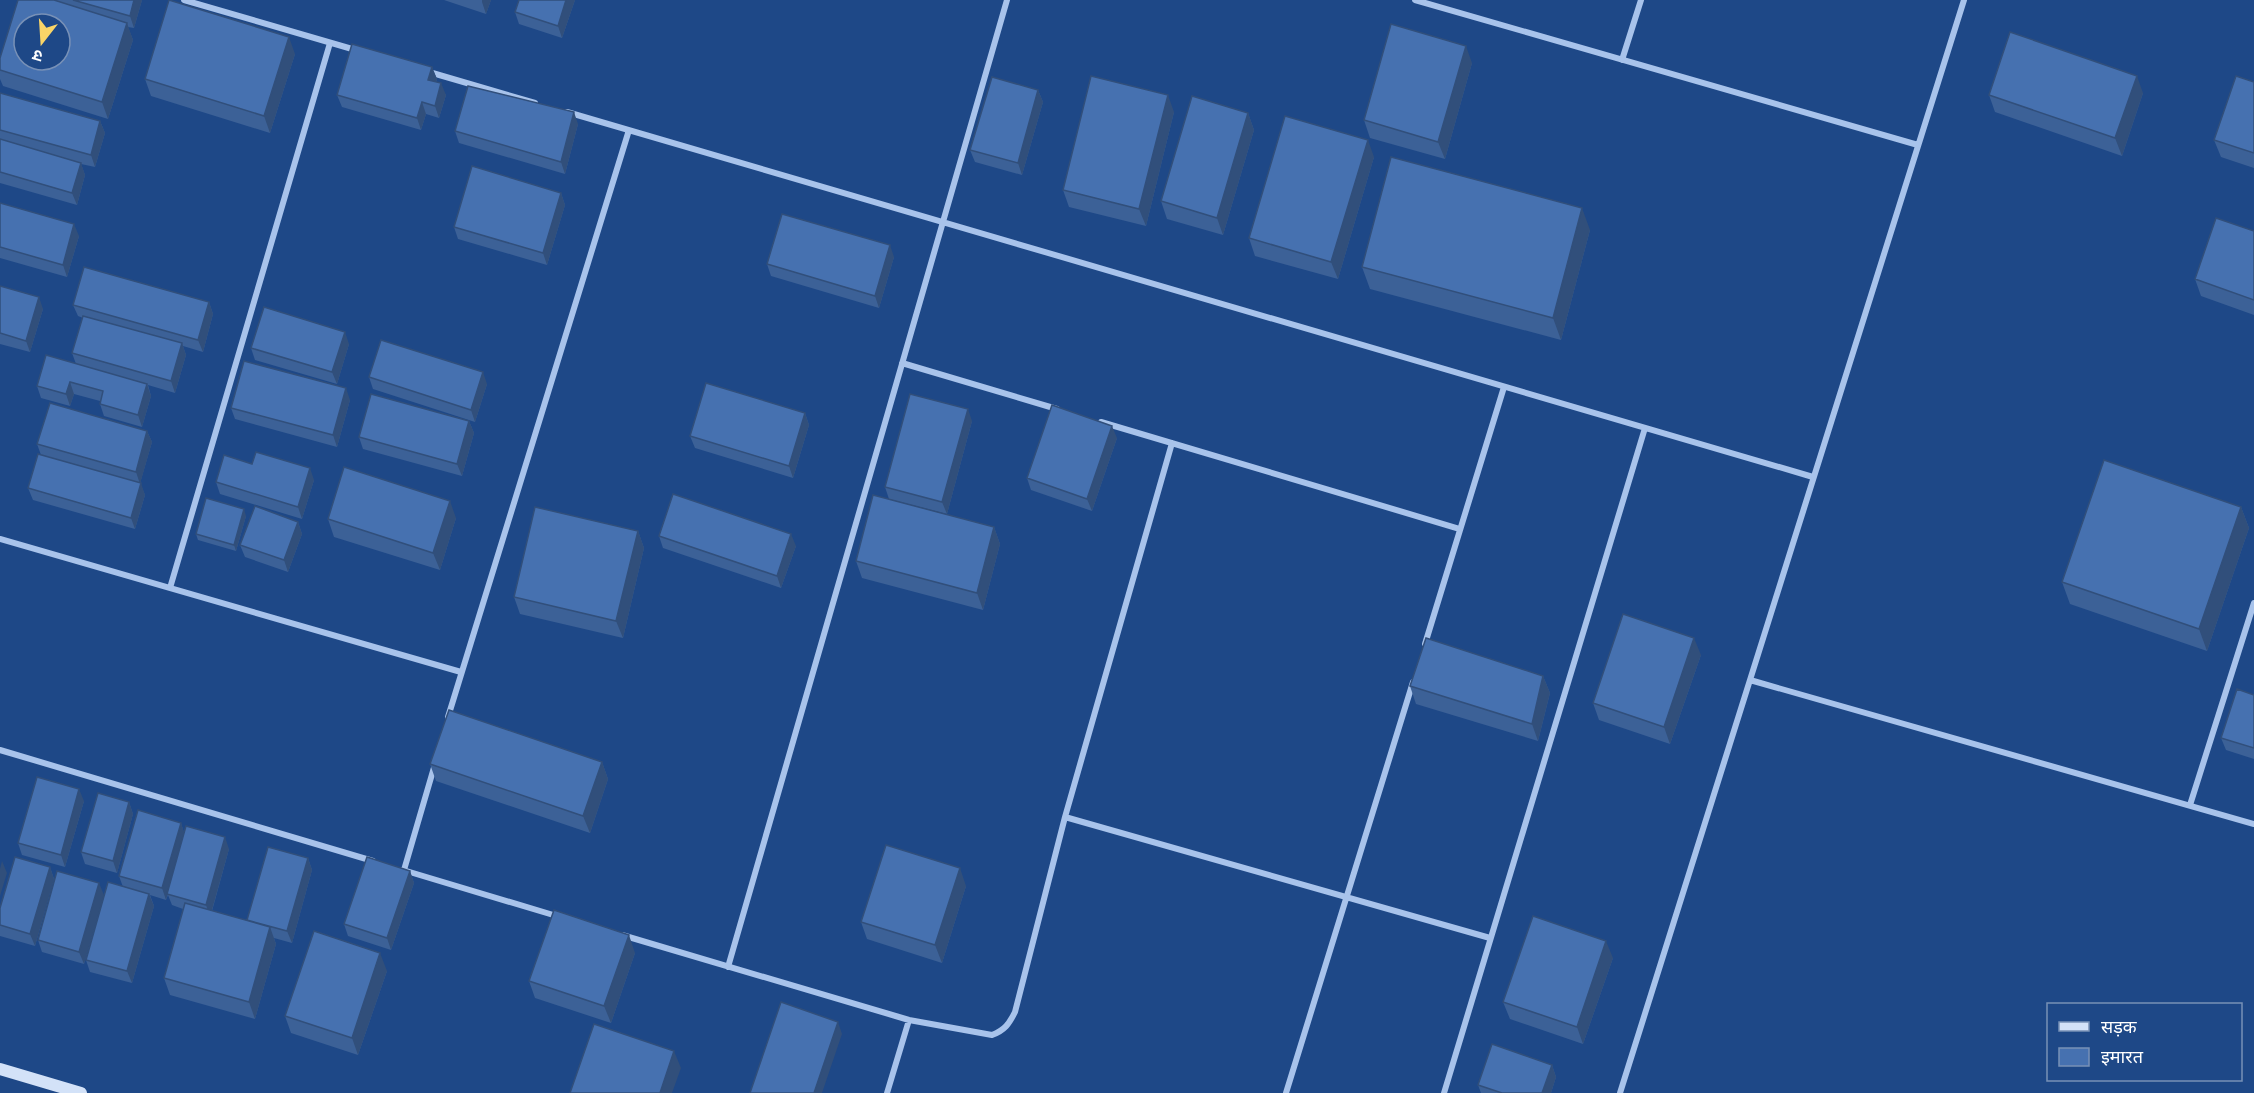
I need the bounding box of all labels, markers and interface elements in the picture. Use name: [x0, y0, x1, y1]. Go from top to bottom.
north arrow: [12, 12, 72, 72]
text: उ: [30, 45, 45, 66]
legend: [2047, 1003, 2242, 1081]
text: सड़क: [2101, 1016, 2138, 1037]
text: इमारत: [2101, 1046, 2144, 1067]

